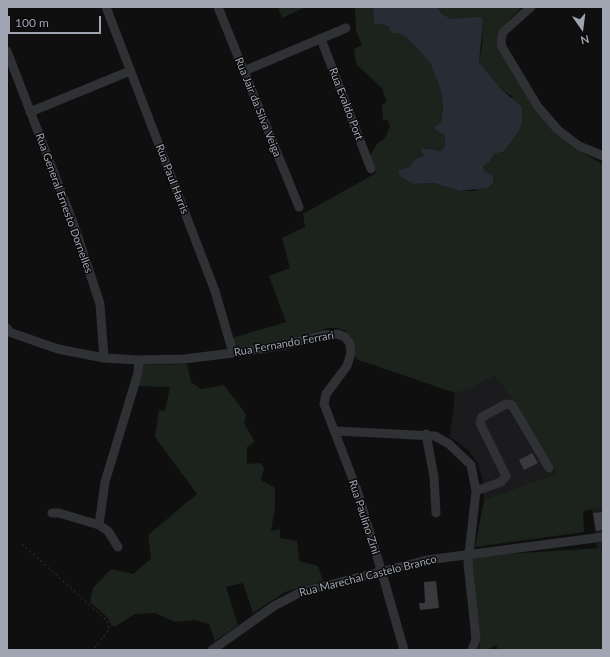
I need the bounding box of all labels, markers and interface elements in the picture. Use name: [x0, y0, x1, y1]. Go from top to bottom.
scale bar: [10, 8, 103, 34]
north arrow: [562, 8, 602, 48]
text: 100 m: [15, 15, 49, 30]
text: N: [579, 33, 591, 47]
street label: Rua Jair da Silva Veiga: [232, 55, 284, 159]
street label: Rua Evaldo Port: [326, 66, 366, 142]
street label: Rua General Ernesto Dornelles: [33, 131, 95, 275]
street label: Rua Paul Harris: [153, 142, 191, 216]
street label: Rua Fernando Ferrari: [233, 329, 335, 359]
street label: Rua Paulino Zini: [346, 478, 382, 556]
street label: Rua Marechal Castelo Branco: [298, 553, 438, 599]

